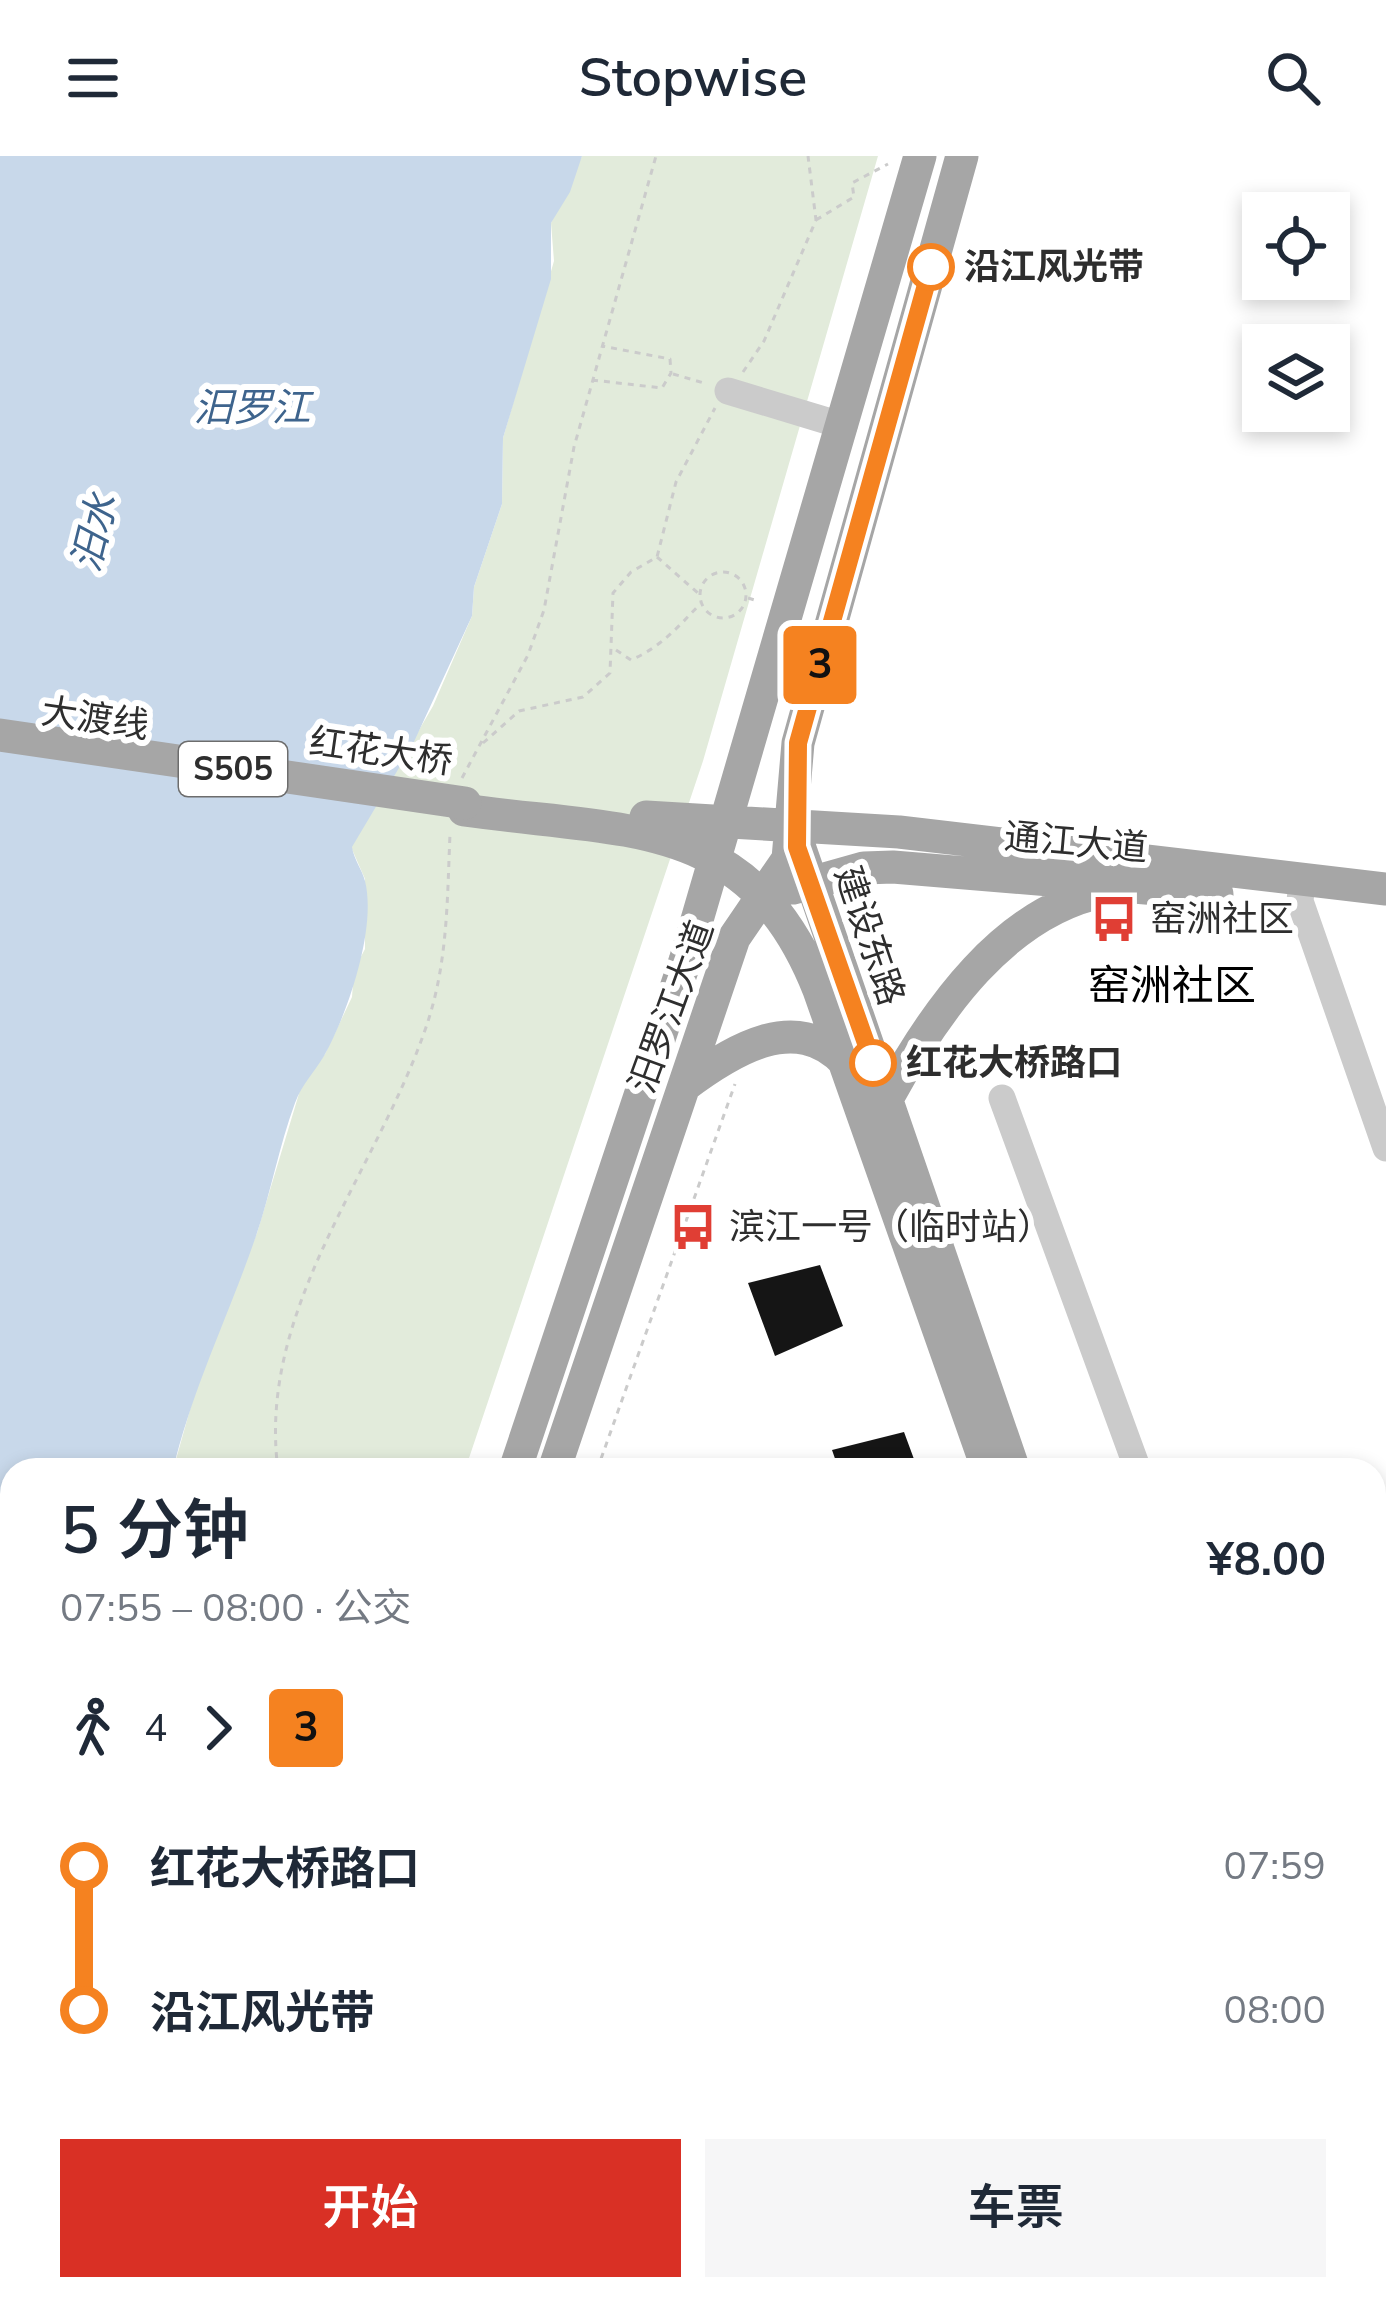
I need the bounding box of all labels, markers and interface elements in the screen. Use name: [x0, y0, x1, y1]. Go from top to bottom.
text: Stopwise: [579, 41, 807, 115]
icon: menu: [60, 45, 126, 111]
icon: search: [1260, 45, 1326, 111]
map controls: [1242, 192, 1350, 432]
button: locate: [1242, 192, 1350, 300]
place label: 沿江风光带: [964, 243, 1144, 292]
marker: 沿江风光带: [909, 245, 953, 289]
button: layers: [1242, 324, 1350, 432]
water label: 汨罗江: [193, 382, 314, 435]
water label: 汨水: [60, 487, 131, 577]
line badge: 3: [781, 626, 859, 704]
text: 3: [807, 636, 833, 693]
street label: 大渡线: [38, 687, 152, 751]
street label: 红花大桥: [306, 718, 456, 786]
road number: S505: [179, 742, 287, 796]
street label: 通江大道: [1002, 812, 1150, 874]
street label: 建设东路: [822, 860, 916, 1012]
bus stop icon: 窑洲社区: [1089, 894, 1139, 944]
place label: 窑洲社区: [1150, 895, 1294, 944]
street label: 汨罗江大道: [618, 914, 726, 1100]
district label: 窑洲社区: [1088, 958, 1256, 1015]
place label: 红花大桥路口: [906, 1039, 1122, 1088]
marker: 红花大桥路口: [851, 1041, 895, 1085]
bus stop icon: 滨江一号（临时站）: [668, 1202, 718, 1252]
place label: 滨江一号（临时站）: [729, 1203, 1053, 1252]
text: 5 分钟: [60, 1486, 249, 1576]
text: ¥8.00: [1207, 1530, 1326, 1591]
text: 07:55 – 08:00 · 公交: [60, 1582, 411, 1635]
icon: walk: [60, 1695, 126, 1761]
icon: forward: [185, 1695, 251, 1761]
text: 3: [293, 1699, 319, 1756]
text: 4: [144, 1702, 167, 1755]
text: 红花大桥路口: [150, 1839, 420, 1900]
text: 07:59: [1224, 1840, 1326, 1893]
text: 沿江风光带: [150, 1983, 375, 2044]
text: 08:00: [1224, 1984, 1326, 2037]
button: 开始: [60, 2139, 681, 2277]
button: 车票: [705, 2139, 1326, 2277]

